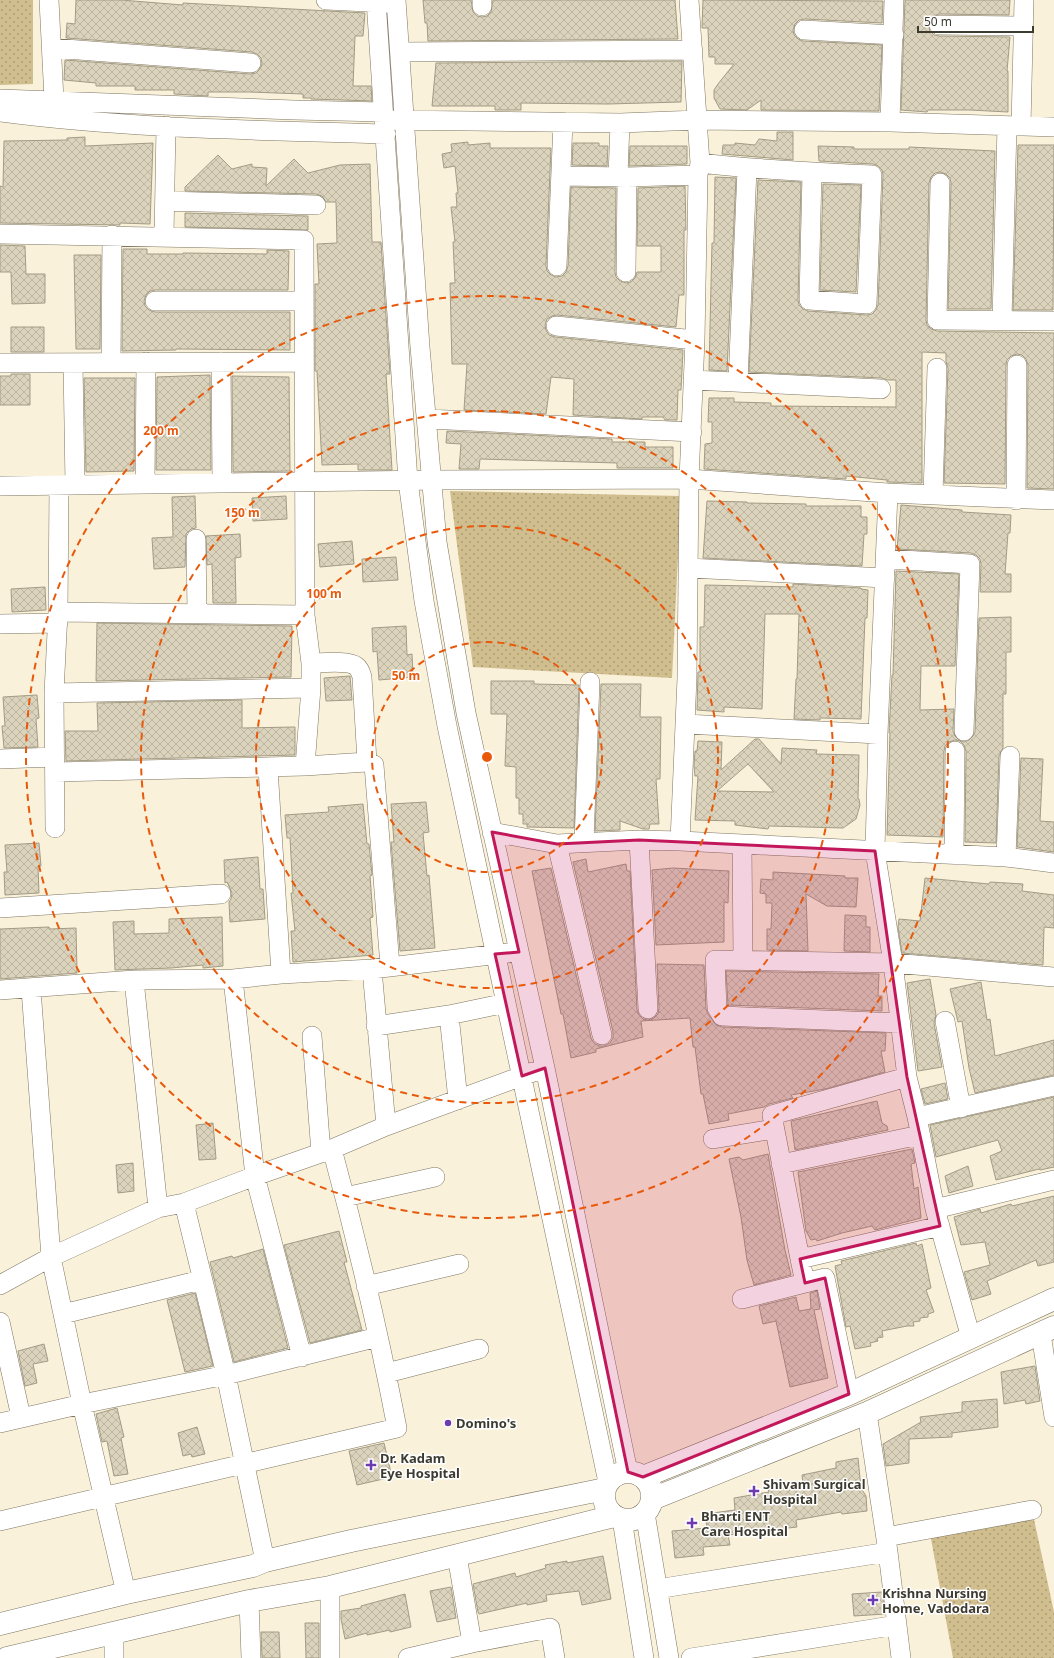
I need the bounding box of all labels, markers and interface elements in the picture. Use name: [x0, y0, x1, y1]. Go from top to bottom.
scale bar: [918, 8, 1033, 34]
text: 50 m: [924, 13, 952, 30]
text: 200 m: [143, 422, 179, 439]
text: 150 m: [224, 504, 260, 521]
text: 100 m: [306, 585, 342, 602]
text: 50 m: [392, 667, 420, 684]
centre of rings: [480, 750, 494, 764]
place label: Domino's: [456, 1414, 516, 1432]
marker: Domino's: [443, 1418, 453, 1428]
place label: Dr. Kadam Eye Hospital: [380, 1449, 460, 1482]
marker: Dr. Kadam Eye Hospital: [365, 1459, 377, 1471]
place label: Shivam Surgical Hospital: [763, 1475, 866, 1508]
marker: Shivam Surgical Hospital: [748, 1485, 760, 1497]
place label: Bharti ENT Care Hospital: [701, 1507, 788, 1540]
marker: Bharti ENT Care Hospital: [686, 1517, 698, 1529]
place label: Krishna Nursing Home, Vadodara: [882, 1584, 989, 1617]
marker: Krishna Nursing Home, Vadodara: [867, 1594, 879, 1606]

